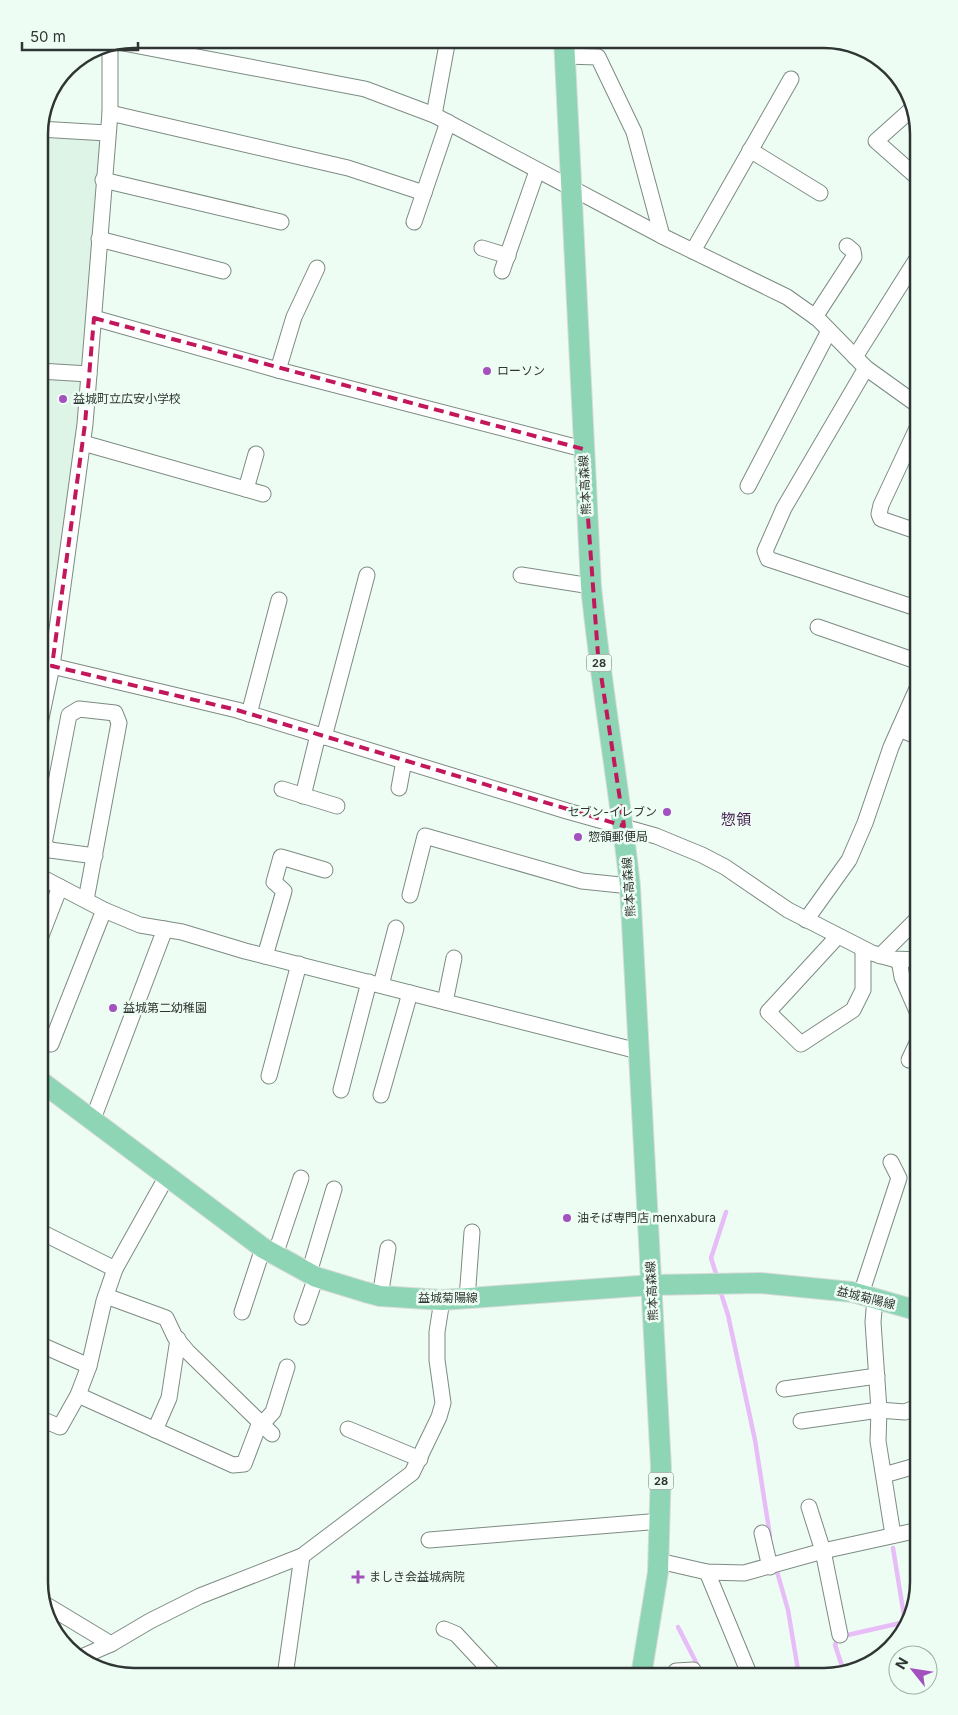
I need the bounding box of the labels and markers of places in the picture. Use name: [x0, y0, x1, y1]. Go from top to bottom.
place label: ローソン: [497, 363, 545, 378]
marker: ローソン: [481, 365, 493, 377]
place label: 益城町立広安小学校: [73, 391, 181, 406]
marker: 益城町立広安小学校: [57, 393, 69, 405]
place label: セブン-イレブン: [567, 804, 657, 819]
marker: セブン-イレブン: [661, 806, 673, 818]
place label: 惣領郵便局: [588, 829, 648, 844]
marker: 惣領郵便局: [572, 831, 584, 843]
place label: 益城第二幼稚園: [123, 1000, 207, 1015]
marker: 益城第二幼稚園: [107, 1002, 119, 1014]
place label: 油そば専門店 menxabura: [577, 1210, 716, 1225]
marker: 油そば専門店 menxabura: [561, 1212, 573, 1224]
place label: ましき会益城病院: [369, 1569, 465, 1584]
marker: ましき会益城病院: [351, 1570, 365, 1584]

